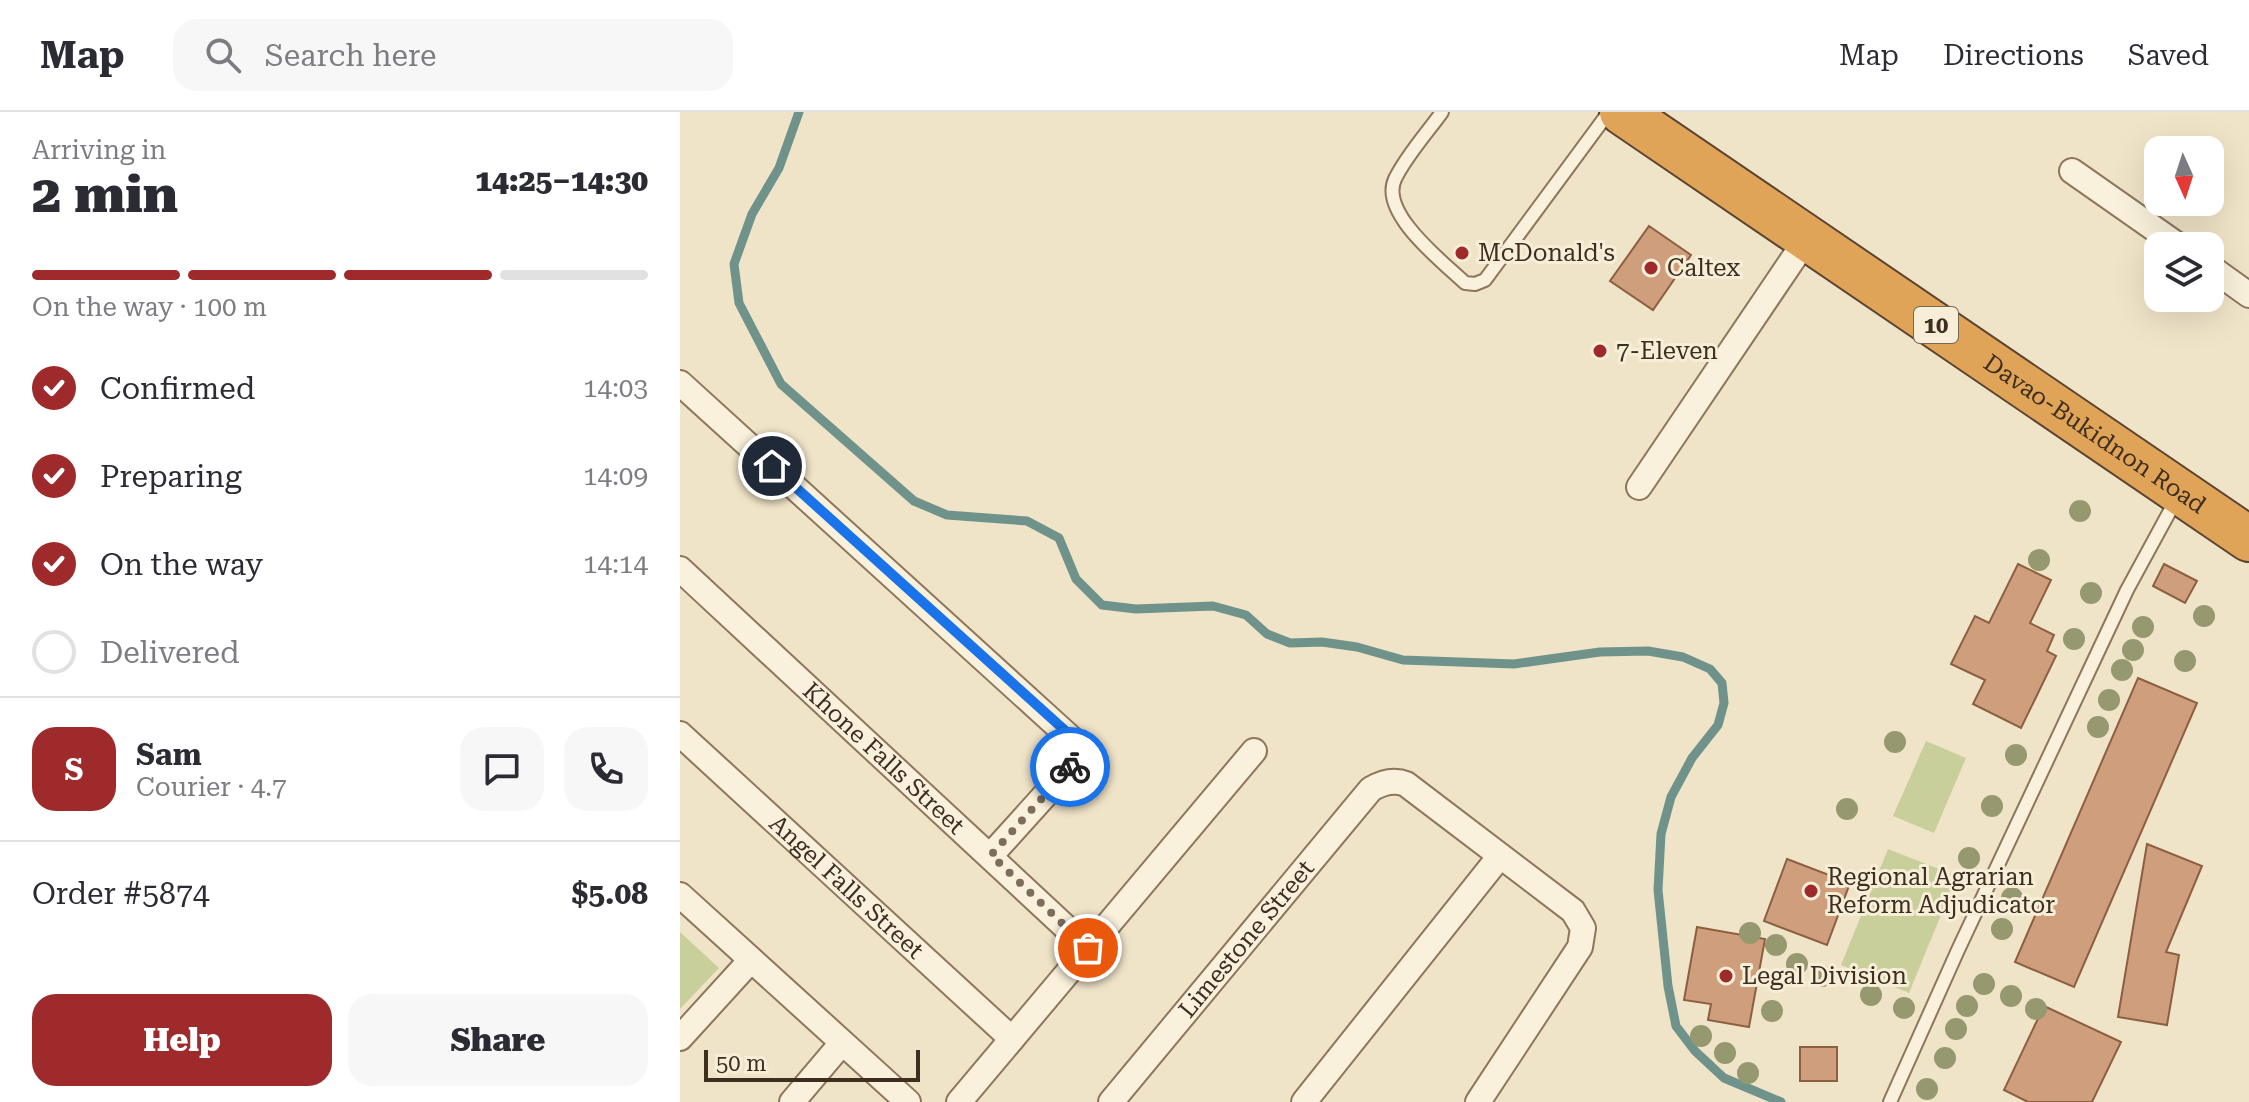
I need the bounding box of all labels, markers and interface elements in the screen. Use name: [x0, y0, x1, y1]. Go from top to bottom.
search box: [173, 19, 733, 91]
text: Map: [40, 33, 125, 77]
icon: search: [201, 33, 245, 77]
text: Search here: [265, 38, 437, 73]
text: Map: [1839, 39, 1899, 72]
text: Directions: [1943, 39, 2084, 72]
text: Saved: [2128, 39, 2209, 72]
text: Arriving in: [32, 135, 166, 165]
north arrow: [2144, 136, 2224, 216]
map controls: [2144, 136, 2224, 312]
text: 14:25–14:30: [475, 163, 648, 198]
text: 2 min: [32, 164, 178, 225]
button: layers: [2144, 232, 2224, 312]
place label: McDonald's: [1478, 239, 1615, 267]
marker: McDonald's: [1453, 244, 1471, 262]
place label: Caltex: [1667, 254, 1740, 282]
marker: Caltex: [1642, 259, 1660, 277]
text: On the way · 100 m: [32, 292, 267, 322]
road number: 10: [1914, 307, 1958, 343]
place label: 7-Eleven: [1616, 337, 1718, 365]
marker: 7-Eleven: [1591, 342, 1609, 360]
street label: Davao-Bukidnon Road: [1978, 349, 2211, 519]
icon: check: [32, 366, 76, 410]
text: Confirmed: [100, 371, 255, 406]
text: 14:03: [583, 373, 648, 403]
pin: [738, 432, 806, 500]
icon: home: [750, 444, 794, 488]
icon: check: [32, 454, 76, 498]
text: Preparing: [100, 459, 242, 494]
text: 14:09: [583, 461, 648, 491]
icon: check: [32, 542, 76, 586]
text: On the way: [100, 547, 263, 582]
text: 14:14: [583, 549, 648, 579]
text: Delivered: [100, 635, 239, 670]
street label: Khone Falls Street: [797, 677, 970, 840]
button: chat: [460, 727, 544, 811]
button: phone: [564, 727, 648, 811]
courier: [1030, 727, 1110, 807]
text: Sam: [136, 737, 202, 772]
icon: bike: [1048, 745, 1092, 789]
text: S: [65, 752, 83, 787]
text: Courier · 4.7: [136, 772, 286, 802]
street label: Angel Falls Street: [764, 809, 929, 965]
street label: Limestone Street: [1173, 855, 1320, 1023]
place label: Regional Agrarian Reform Adjudicator: [1827, 863, 2055, 919]
text: Order #5874: [32, 876, 210, 911]
text: $5.08: [571, 876, 648, 911]
marker: Regional Agrarian Reform Adjudicator: [1802, 882, 1820, 900]
pin: [1054, 914, 1122, 982]
icon: bag: [1066, 926, 1110, 970]
place label: Legal Division: [1742, 962, 1907, 990]
marker: Legal Division: [1717, 967, 1735, 985]
button: Help: [32, 994, 332, 1086]
button: Share: [348, 994, 648, 1086]
scale bar: [704, 1046, 920, 1082]
text: 50 m: [716, 1051, 766, 1076]

